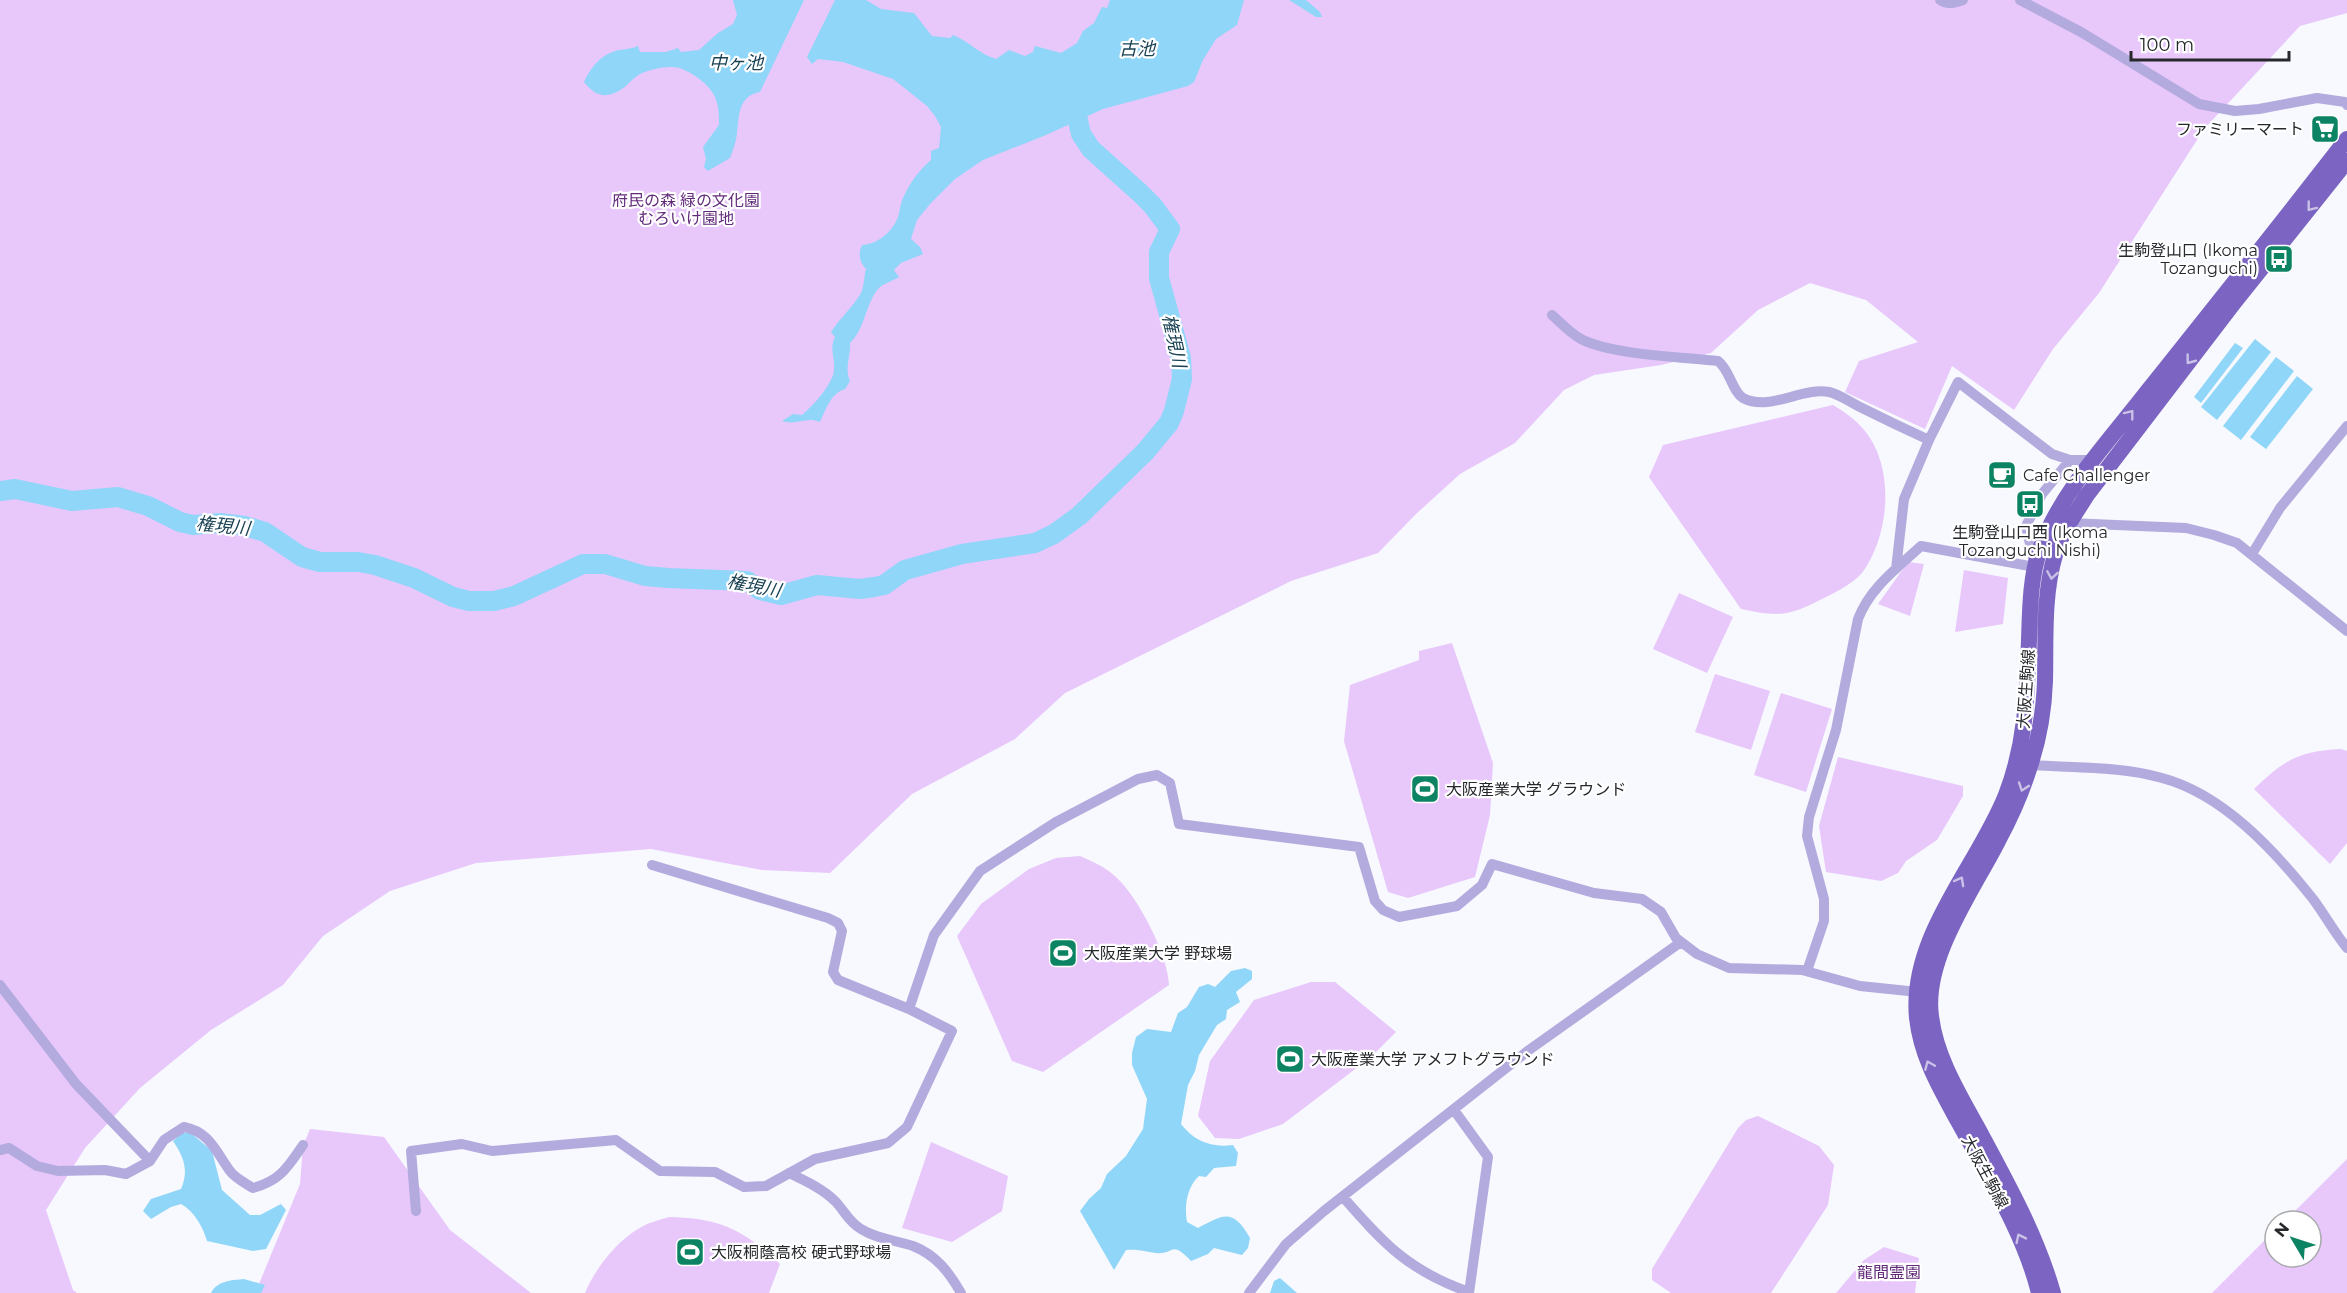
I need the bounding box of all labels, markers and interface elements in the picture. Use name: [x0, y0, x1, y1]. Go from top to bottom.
scale bar: [2131, 24, 2288, 62]
text: 100 m: [2140, 34, 2194, 56]
water label: 古池: [1119, 38, 1157, 60]
water label: 中ヶ池: [709, 52, 765, 74]
supermarket icon: ファミリーマート: [2309, 113, 2341, 145]
place label: ファミリーマート: [2176, 120, 2304, 139]
park label: 府民の森 緑の文化園 むろいけ園地: [612, 191, 760, 228]
one-way arrow: [2307, 200, 2318, 211]
place label: 生駒登山口 (Ikoma Tozanguchi): [2118, 241, 2258, 278]
bus stop icon: 生駒登山口 (Ikoma Tozanguchi): [2263, 243, 2295, 275]
water label: 権現川: [1158, 312, 1191, 372]
one-way arrow: [2187, 353, 2198, 364]
one-way arrow: [2123, 410, 2134, 421]
cafe icon: Cafe Challenger: [1986, 459, 2018, 491]
place label: Cafe Challenger: [2023, 466, 2151, 485]
bus stop icon: 生駒登山口西 (Ikoma Tozanguchi Nishi): [2014, 488, 2046, 520]
water label: 権現川: [195, 512, 253, 540]
place label: 生駒登山口西 (Ikoma Tozanguchi Nishi): [1952, 523, 2108, 560]
water label: 権現川: [725, 570, 785, 602]
one-way arrow: [2046, 570, 2058, 579]
street label: 大阪生駒線: [2014, 648, 2038, 730]
sports icon: 大阪産業大学 グラウンド: [1409, 773, 1441, 805]
place label: 大阪産業大学 グラウンド: [1446, 780, 1626, 799]
one-way arrow: [2017, 782, 2030, 792]
one-way arrow: [1953, 877, 1964, 887]
sports icon: 大阪産業大学 野球場: [1047, 937, 1079, 969]
place label: 大阪産業大学 野球場: [1084, 944, 1232, 963]
sports icon: 大阪産業大学 アメフトグラウンド: [1274, 1043, 1306, 1075]
place label: 大阪産業大学 アメフトグラウンド: [1311, 1050, 1554, 1069]
one-way arrow: [1925, 1061, 1937, 1072]
street label: 大阪生駒線: [1958, 1132, 2012, 1212]
north arrow: [2263, 1209, 2323, 1269]
text: N: [2270, 1219, 2293, 1241]
one-way arrow: [2015, 1233, 2027, 1244]
sports icon: 大阪桐蔭高校 硬式野球場: [674, 1236, 706, 1268]
place label: 大阪桐蔭高校 硬式野球場: [711, 1243, 891, 1262]
park label: 龍間霊園: [1857, 1263, 1921, 1282]

